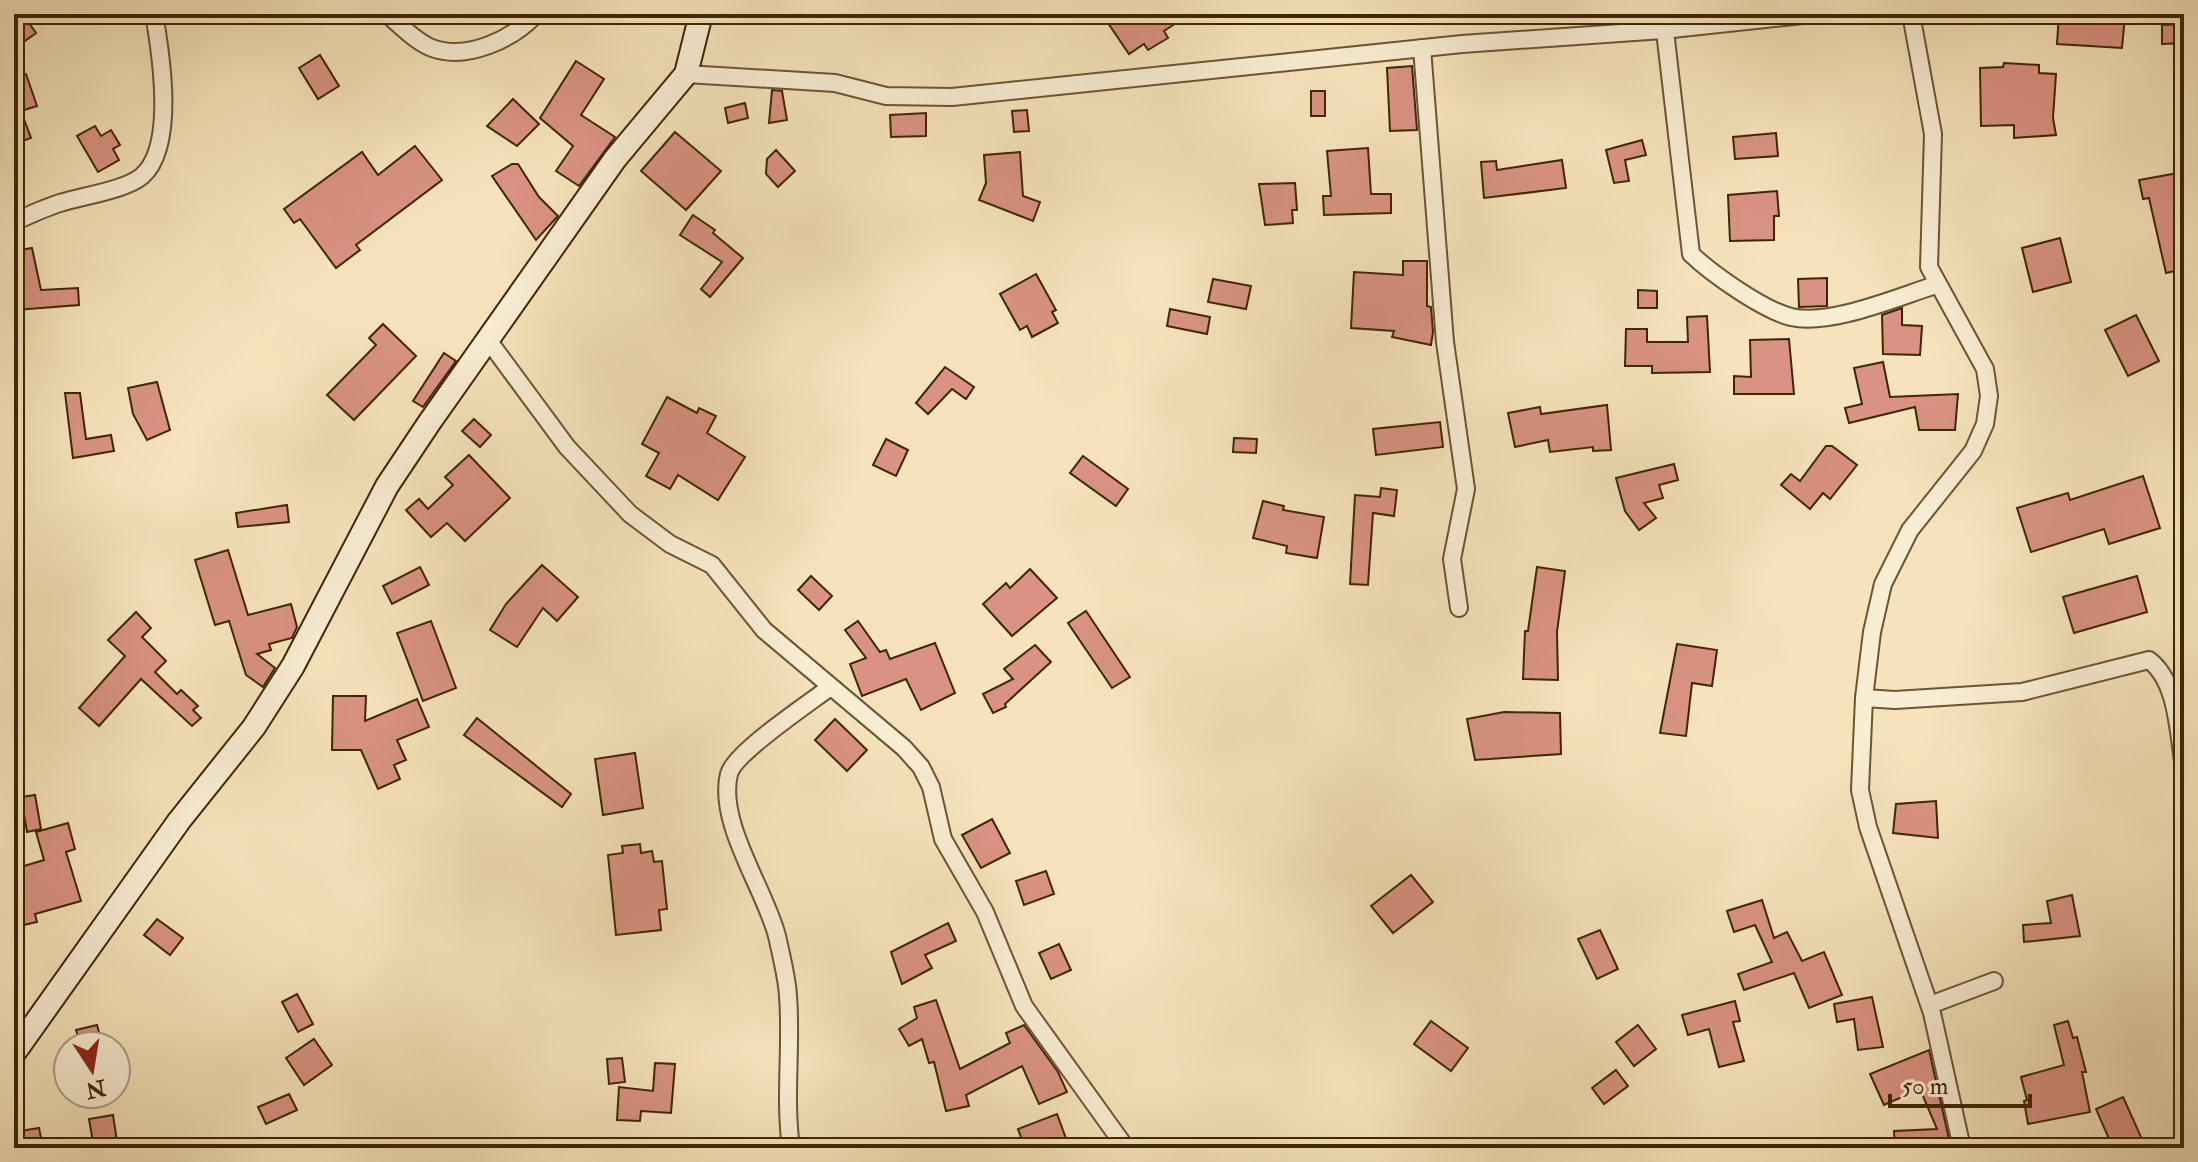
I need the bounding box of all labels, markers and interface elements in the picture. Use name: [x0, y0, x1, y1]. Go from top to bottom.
north arrow: [52, 1030, 132, 1110]
scale bar: [1890, 1058, 2030, 1108]
text: 50 m: [1902, 1071, 1949, 1102]
text: N: [83, 1073, 109, 1104]

